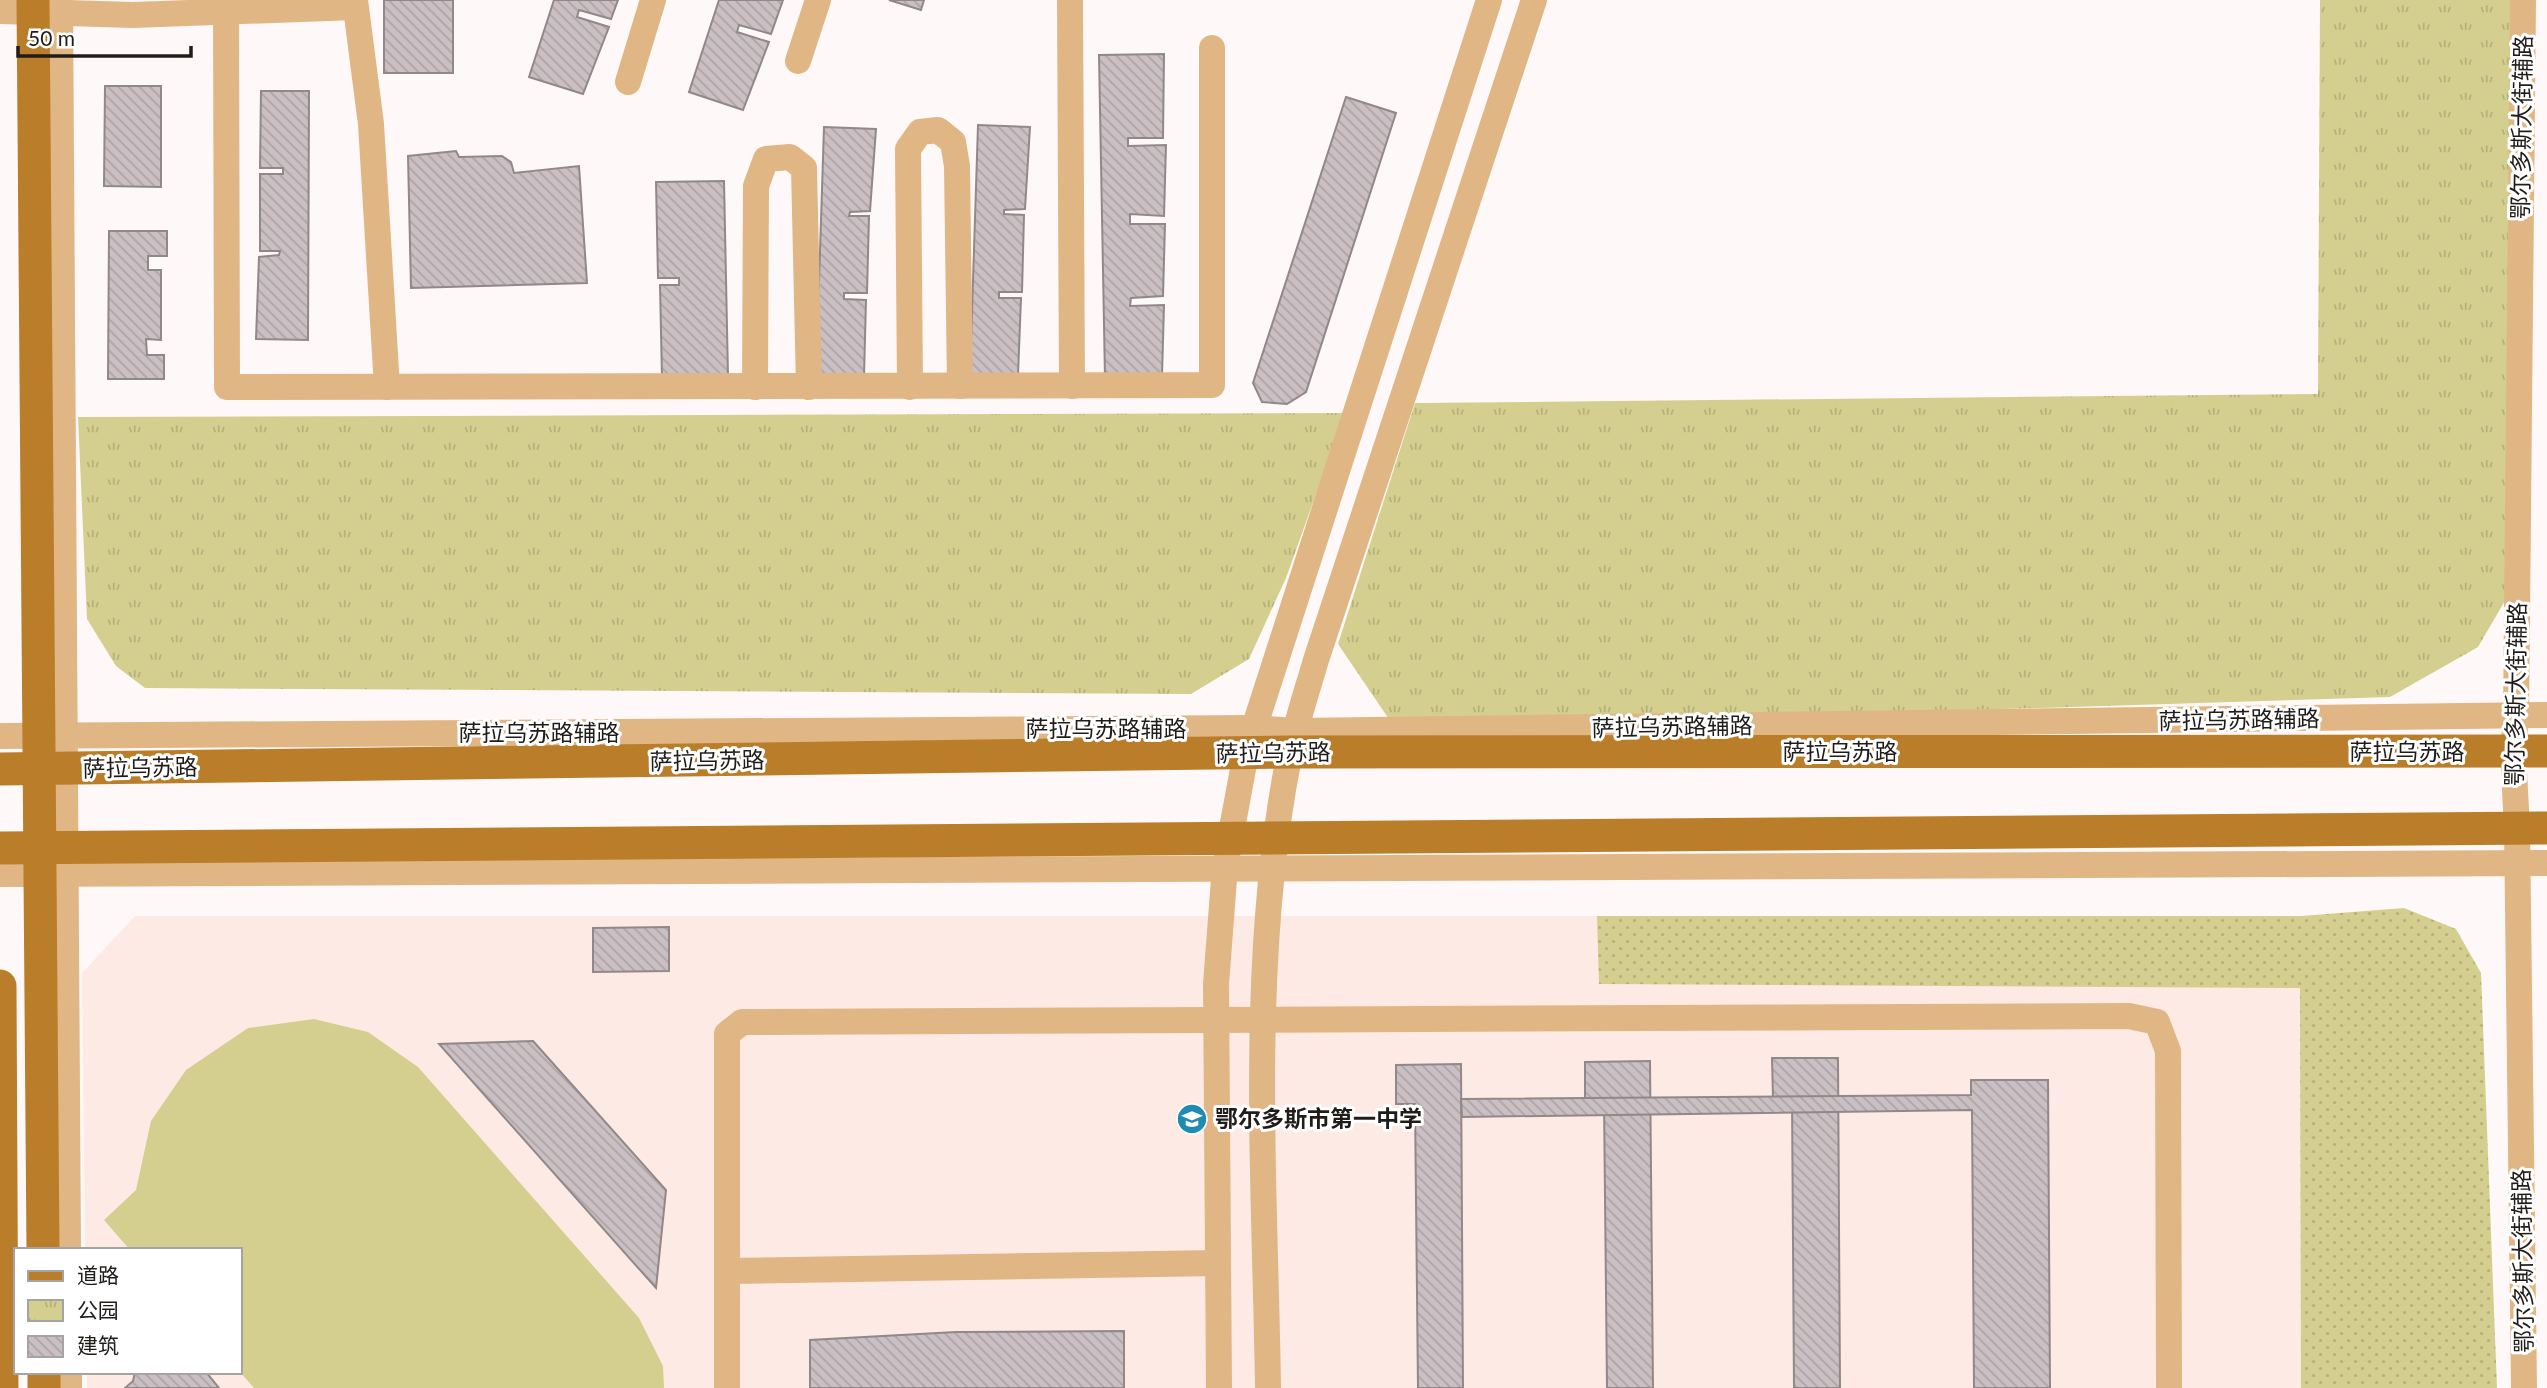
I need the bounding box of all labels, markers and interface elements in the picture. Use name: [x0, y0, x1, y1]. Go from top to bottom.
scale bar: [18, 14, 191, 58]
text: 50 m: [28, 25, 75, 50]
street label: 鄂尔多斯大街辅路: [2505, 35, 2537, 219]
street label: 鄂尔多斯大街辅路: [2499, 602, 2531, 786]
street label: 萨拉乌苏路辅路: [2158, 704, 2320, 734]
street label: 萨拉乌苏路辅路: [1591, 711, 1753, 741]
street label: 萨拉乌苏路辅路: [1026, 714, 1187, 742]
street label: 萨拉乌苏路辅路: [459, 718, 620, 746]
street label: 萨拉乌苏路: [1215, 737, 1331, 767]
street label: 萨拉乌苏路: [1783, 737, 1898, 765]
street label: 萨拉乌苏路: [2350, 737, 2465, 765]
street label: 萨拉乌苏路: [649, 745, 765, 775]
street label: 萨拉乌苏路: [82, 752, 198, 782]
school or university icon: 鄂尔多斯市第一中学: [1175, 1102, 1209, 1136]
place label: 鄂尔多斯市第一中学: [1215, 1104, 1422, 1132]
street label: 鄂尔多斯大街辅路: [2506, 1169, 2538, 1353]
legend: [14, 1248, 242, 1374]
text: 道路: [77, 1262, 119, 1287]
text: 公园: [77, 1297, 119, 1322]
text: 建筑: [77, 1332, 119, 1357]

